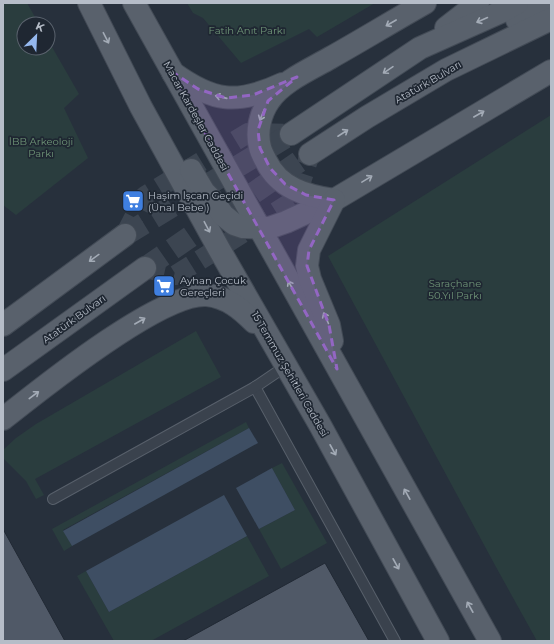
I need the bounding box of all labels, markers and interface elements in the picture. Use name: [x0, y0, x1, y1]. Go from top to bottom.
north arrow: [16, 16, 56, 56]
one-way arrow: [476, 17, 488, 25]
text: K: [34, 19, 47, 35]
one-way arrow: [385, 19, 397, 27]
park label: Fatih Anıt Parkı: [209, 24, 285, 37]
one-way arrow: [103, 32, 111, 44]
street label: Atatürk Bulvarı: [392, 58, 464, 106]
street label: Macar Kardeşler Caddesi: [160, 59, 232, 173]
one-way arrow: [382, 66, 393, 74]
one-way arrow: [214, 92, 227, 100]
one-way arrow: [258, 108, 266, 120]
one-way arrow: [473, 109, 485, 117]
one-way arrow: [337, 129, 348, 137]
park label: İBB Arkeoloji Parkı: [9, 135, 73, 160]
one-way arrow: [361, 175, 373, 183]
supermarket icon: Haşim İşcan Geçidi (Ünal Bebe ): [120, 188, 146, 214]
place label: Haşim İşcan Geçidi (Ünal Bebe ): [148, 189, 243, 214]
one-way arrow: [203, 221, 211, 233]
one-way arrow: [88, 254, 99, 263]
supermarket icon: Ayhan Çocuk Gereçleri: [151, 273, 177, 299]
place label: Ayhan Çocuk Gereçleri: [180, 274, 246, 299]
park label: Saraçhane 50.Yıl Parkı: [428, 277, 482, 302]
one-way arrow: [287, 280, 294, 292]
street label: Atatürk Bulvarı: [40, 292, 108, 346]
street label: 15 Temmuz Şehitleri Caddesi: [249, 309, 331, 439]
one-way arrow: [321, 312, 329, 324]
one-way arrow: [134, 316, 146, 324]
one-way arrow: [28, 391, 39, 399]
one-way arrow: [330, 444, 338, 456]
one-way arrow: [403, 488, 410, 500]
one-way arrow: [393, 558, 400, 570]
one-way arrow: [466, 601, 474, 613]

